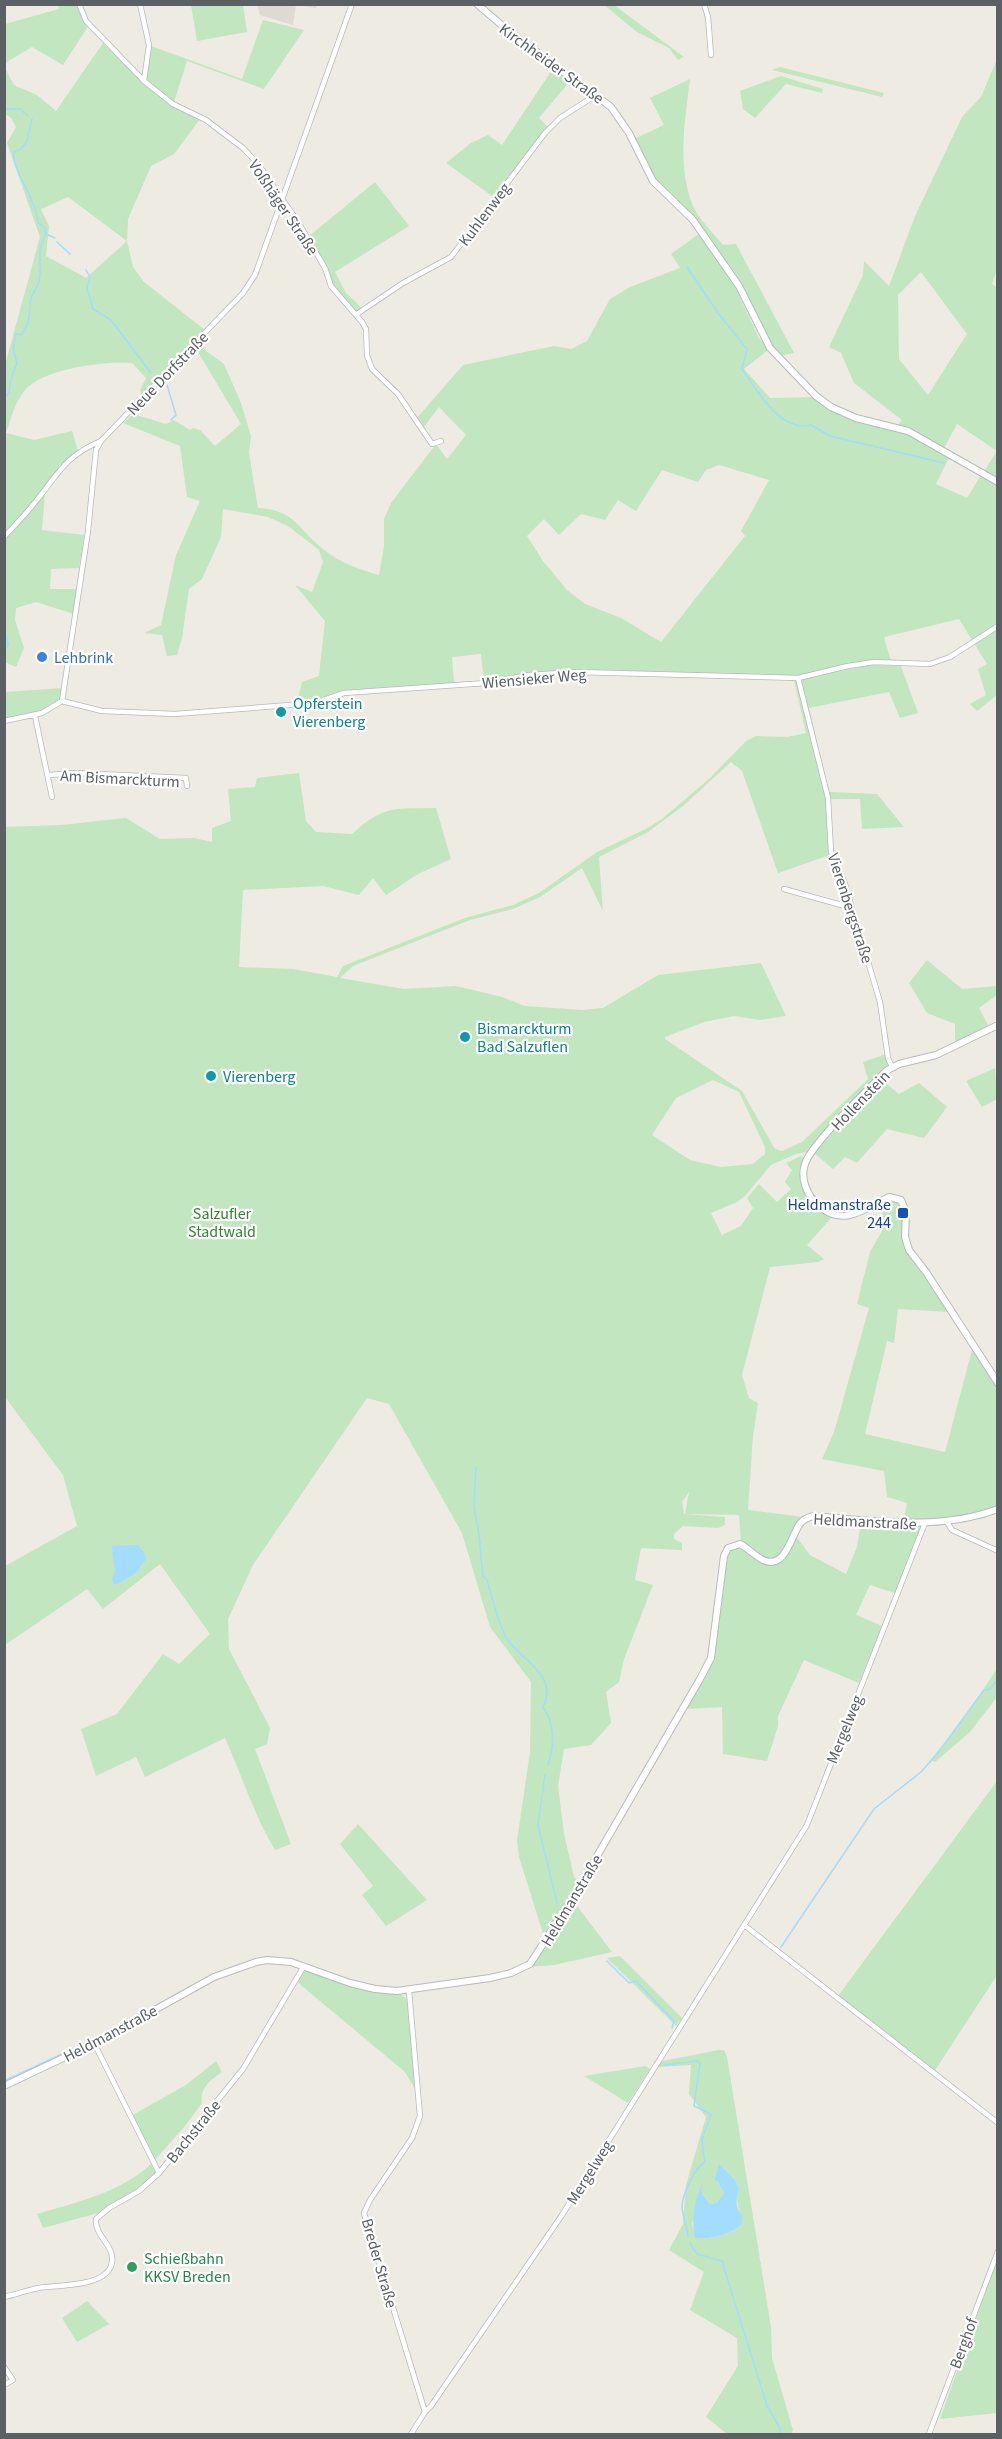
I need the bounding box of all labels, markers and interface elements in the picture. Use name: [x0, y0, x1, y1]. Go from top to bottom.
street label: Kirchheider Straße: [495, 18, 608, 109]
street label: Voßhäger Straße: [243, 155, 323, 260]
street label: Kuhlenweg: [454, 178, 516, 251]
street label: Neue Dorfstraße: [122, 327, 214, 421]
place label: Lehbrink: [54, 647, 113, 669]
marker: Lehbrink: [35, 650, 49, 664]
street label: Wiensieker Weg: [481, 663, 587, 695]
place label: Opferstein Vierenberg: [293, 693, 365, 733]
marker: Opferstein Vierenberg: [274, 705, 288, 719]
street label: Am Bismarckturm: [60, 765, 180, 793]
street label: Vierenbergstraße: [822, 850, 878, 966]
place label: Bismarckturm Bad Salzuflen: [477, 1018, 572, 1058]
marker: Bismarckturm Bad Salzuflen: [458, 1030, 472, 1044]
place label: Vierenberg: [223, 1066, 295, 1088]
street label: Hollenstein: [826, 1066, 895, 1136]
marker: Vierenberg: [204, 1069, 218, 1083]
place label: Heldmanstraße 244: [787, 1194, 891, 1234]
park label: Salzufler Stadtwald: [188, 1203, 256, 1243]
marker: Heldmanstraße 244: [896, 1206, 910, 1220]
street label: Heldmanstraße: [813, 1508, 917, 1536]
street label: Mergelweg: [821, 1692, 869, 1767]
street label: Heldmanstraße: [536, 1850, 608, 1951]
street label: Heldmanstraße: [60, 2000, 161, 2068]
street label: Bachstraße: [161, 2095, 226, 2168]
street label: Mergelweg: [561, 2136, 618, 2209]
street label: Breder Straße: [356, 2216, 402, 2311]
place label: Schießbahn KKSV Breden: [144, 2248, 231, 2288]
marker: Schießbahn KKSV Breden: [125, 2260, 139, 2274]
street label: Berghof: [945, 2314, 984, 2372]

